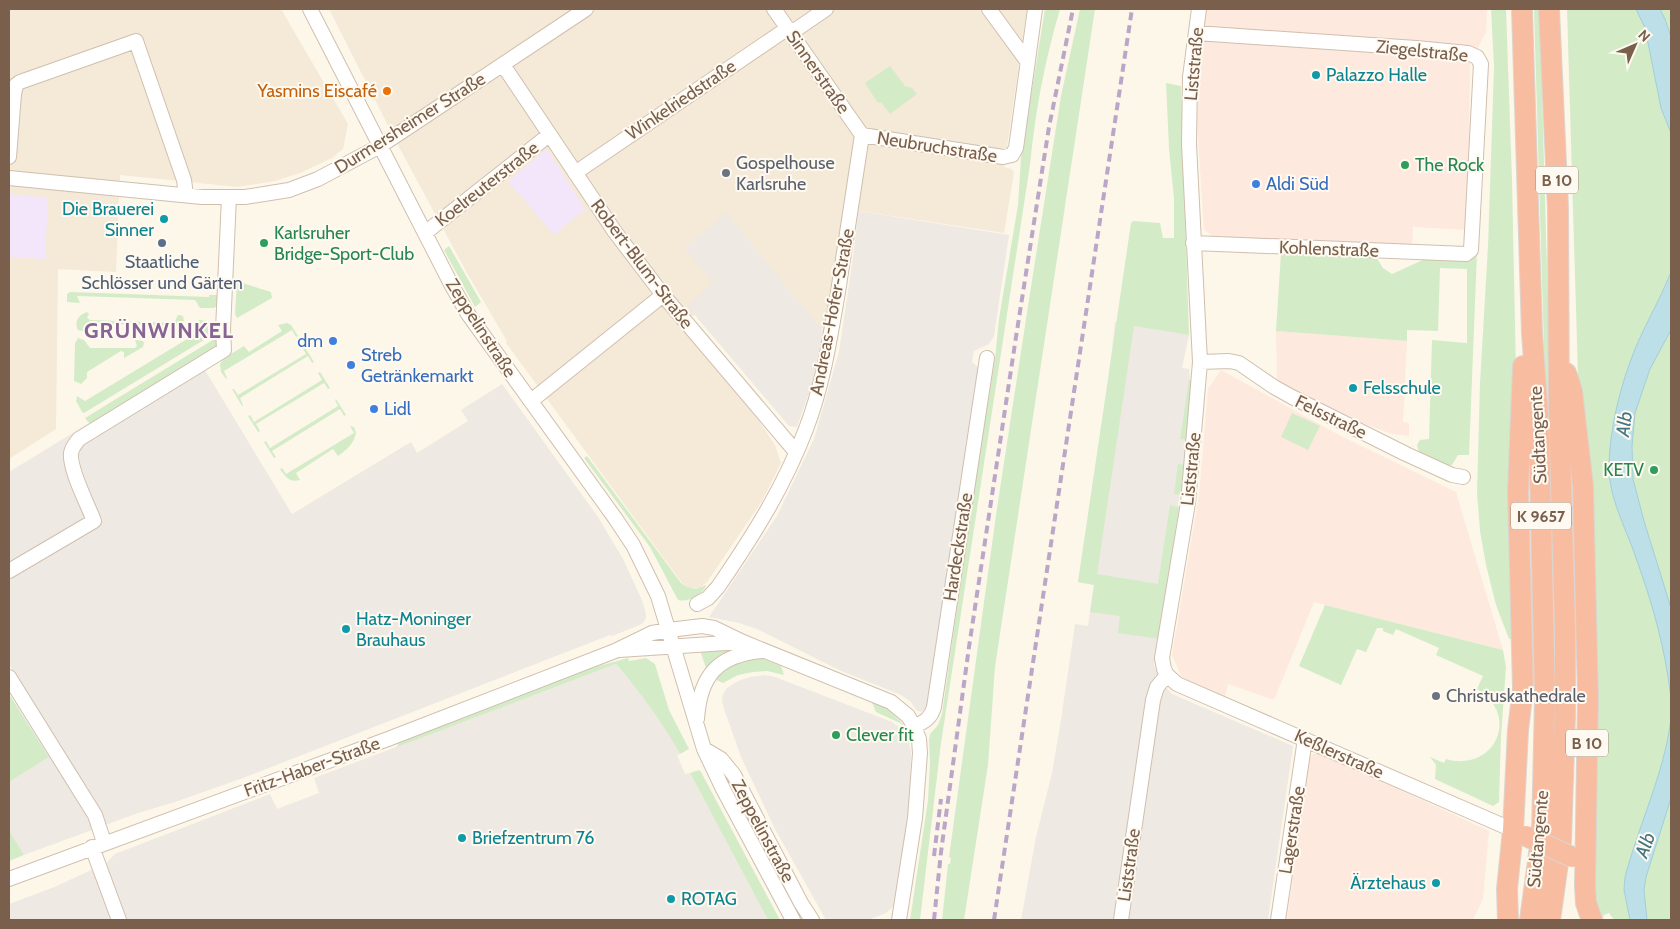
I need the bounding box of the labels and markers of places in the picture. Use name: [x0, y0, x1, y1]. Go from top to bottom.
place label: Palazzo Halle: [1326, 64, 1427, 86]
marker: Palazzo Halle: [1310, 69, 1322, 81]
place label: Yasmins Eiscafé: [256, 80, 377, 102]
marker: Yasmins Eiscafé: [381, 85, 393, 97]
place label: Gospelhouse Karlsruhe: [736, 152, 835, 195]
place label: The Rock: [1415, 154, 1485, 176]
marker: The Rock: [1399, 159, 1411, 171]
marker: Gospelhouse Karlsruhe: [720, 167, 732, 179]
place label: Aldi Süd: [1266, 173, 1329, 195]
marker: Aldi Süd: [1250, 178, 1262, 190]
place label: Die Brauerei Sinner: [62, 198, 154, 241]
marker: Die Brauerei Sinner: [158, 213, 170, 225]
place label: Karlsruher Bridge-Sport-Club: [274, 222, 414, 265]
marker: Staatliche Schlösser und Gärten: [156, 237, 168, 249]
marker: Karlsruher Bridge-Sport-Club: [258, 237, 270, 249]
place label: Staatliche Schlösser und Gärten: [81, 251, 243, 294]
place label: dm: [297, 330, 323, 352]
marker: dm: [327, 335, 339, 347]
place label: Streb Getränkemarkt: [361, 344, 474, 387]
marker: Streb Getränkemarkt: [345, 359, 357, 371]
place label: Felsschule: [1363, 377, 1441, 399]
marker: Felsschule: [1347, 382, 1359, 394]
place label: Lidl: [384, 398, 412, 420]
marker: Lidl: [368, 403, 380, 415]
place label: KETV: [1603, 459, 1644, 481]
marker: KETV: [1648, 464, 1660, 476]
place label: Hatz-Moninger Brauhaus: [356, 608, 471, 651]
marker: Hatz-Moninger Brauhaus: [340, 623, 352, 635]
place label: Christuskathedrale: [1446, 685, 1586, 707]
marker: Christuskathedrale: [1430, 690, 1442, 702]
place label: Clever fit: [846, 724, 914, 746]
marker: Clever fit: [830, 729, 842, 741]
place label: Briefzentrum 76: [472, 827, 595, 849]
marker: Briefzentrum 76: [456, 832, 468, 844]
place label: Ärztehaus: [1350, 872, 1426, 894]
marker: Ärztehaus: [1430, 877, 1442, 889]
place label: ROTAG: [681, 888, 737, 910]
marker: ROTAG: [665, 893, 677, 905]

